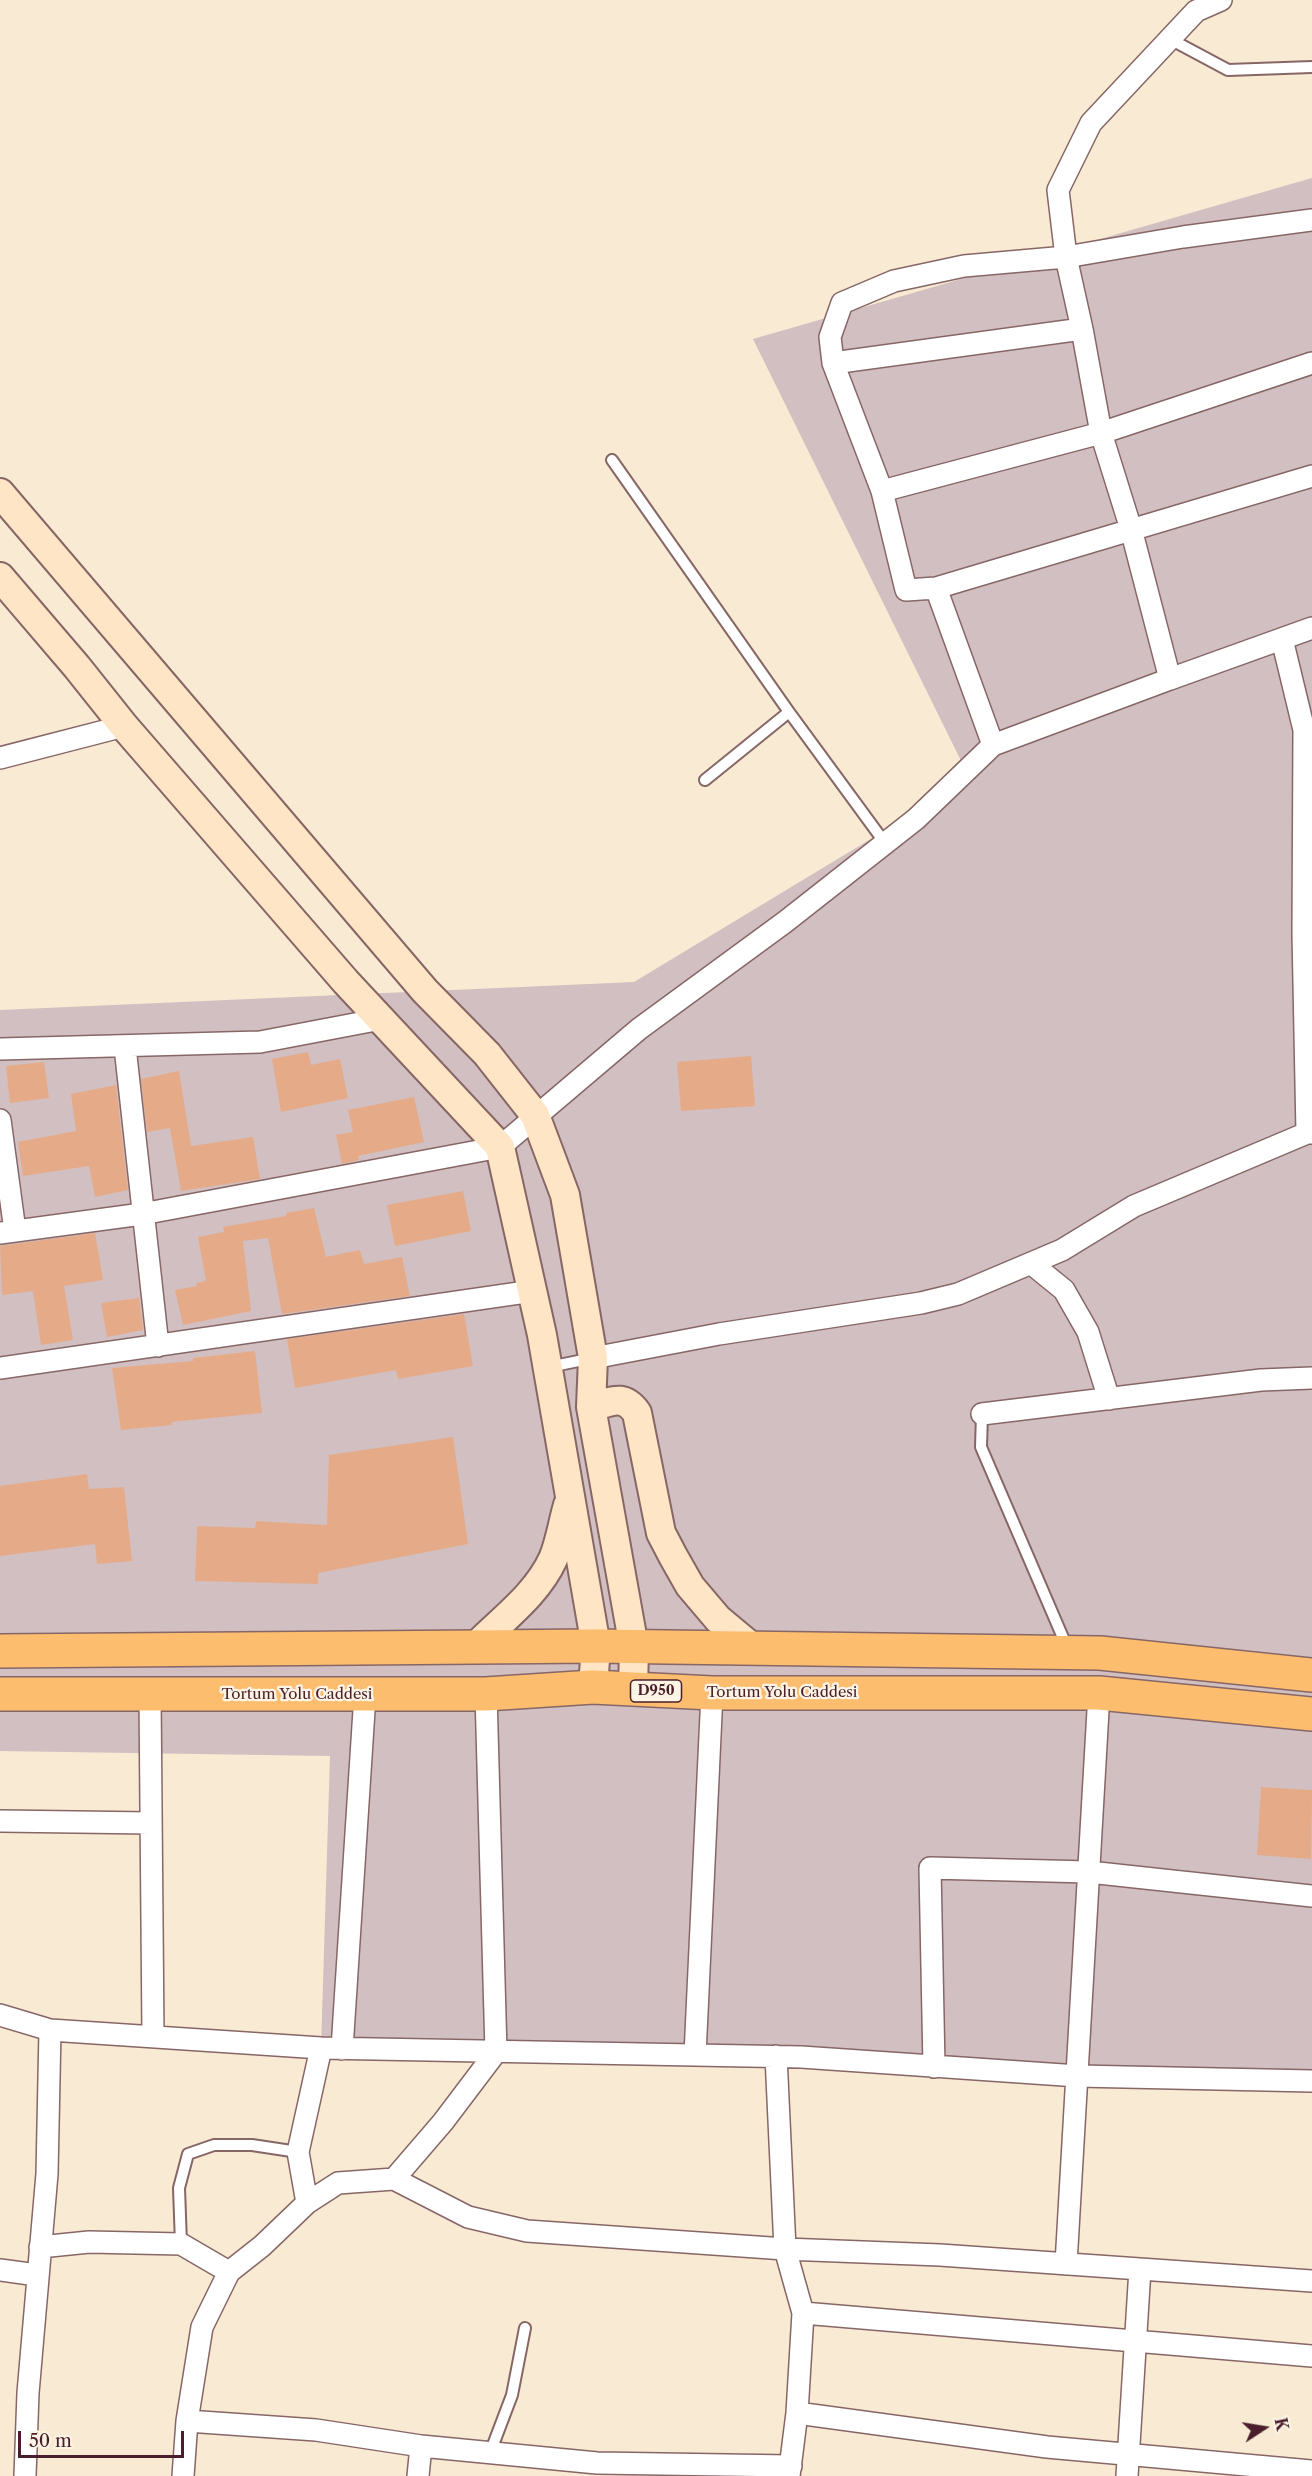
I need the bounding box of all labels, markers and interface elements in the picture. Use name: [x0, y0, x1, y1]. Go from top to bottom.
road number: D950: [630, 1680, 682, 1702]
street label: Tortum Yolu Caddesi: [707, 1684, 857, 1702]
street label: Tortum Yolu Caddesi: [222, 1686, 372, 1704]
north arrow: [1234, 2398, 1294, 2458]
text: K: [1270, 2416, 1293, 2433]
scale bar: [21, 2419, 188, 2457]
text: 50 m: [29, 2430, 72, 2452]

